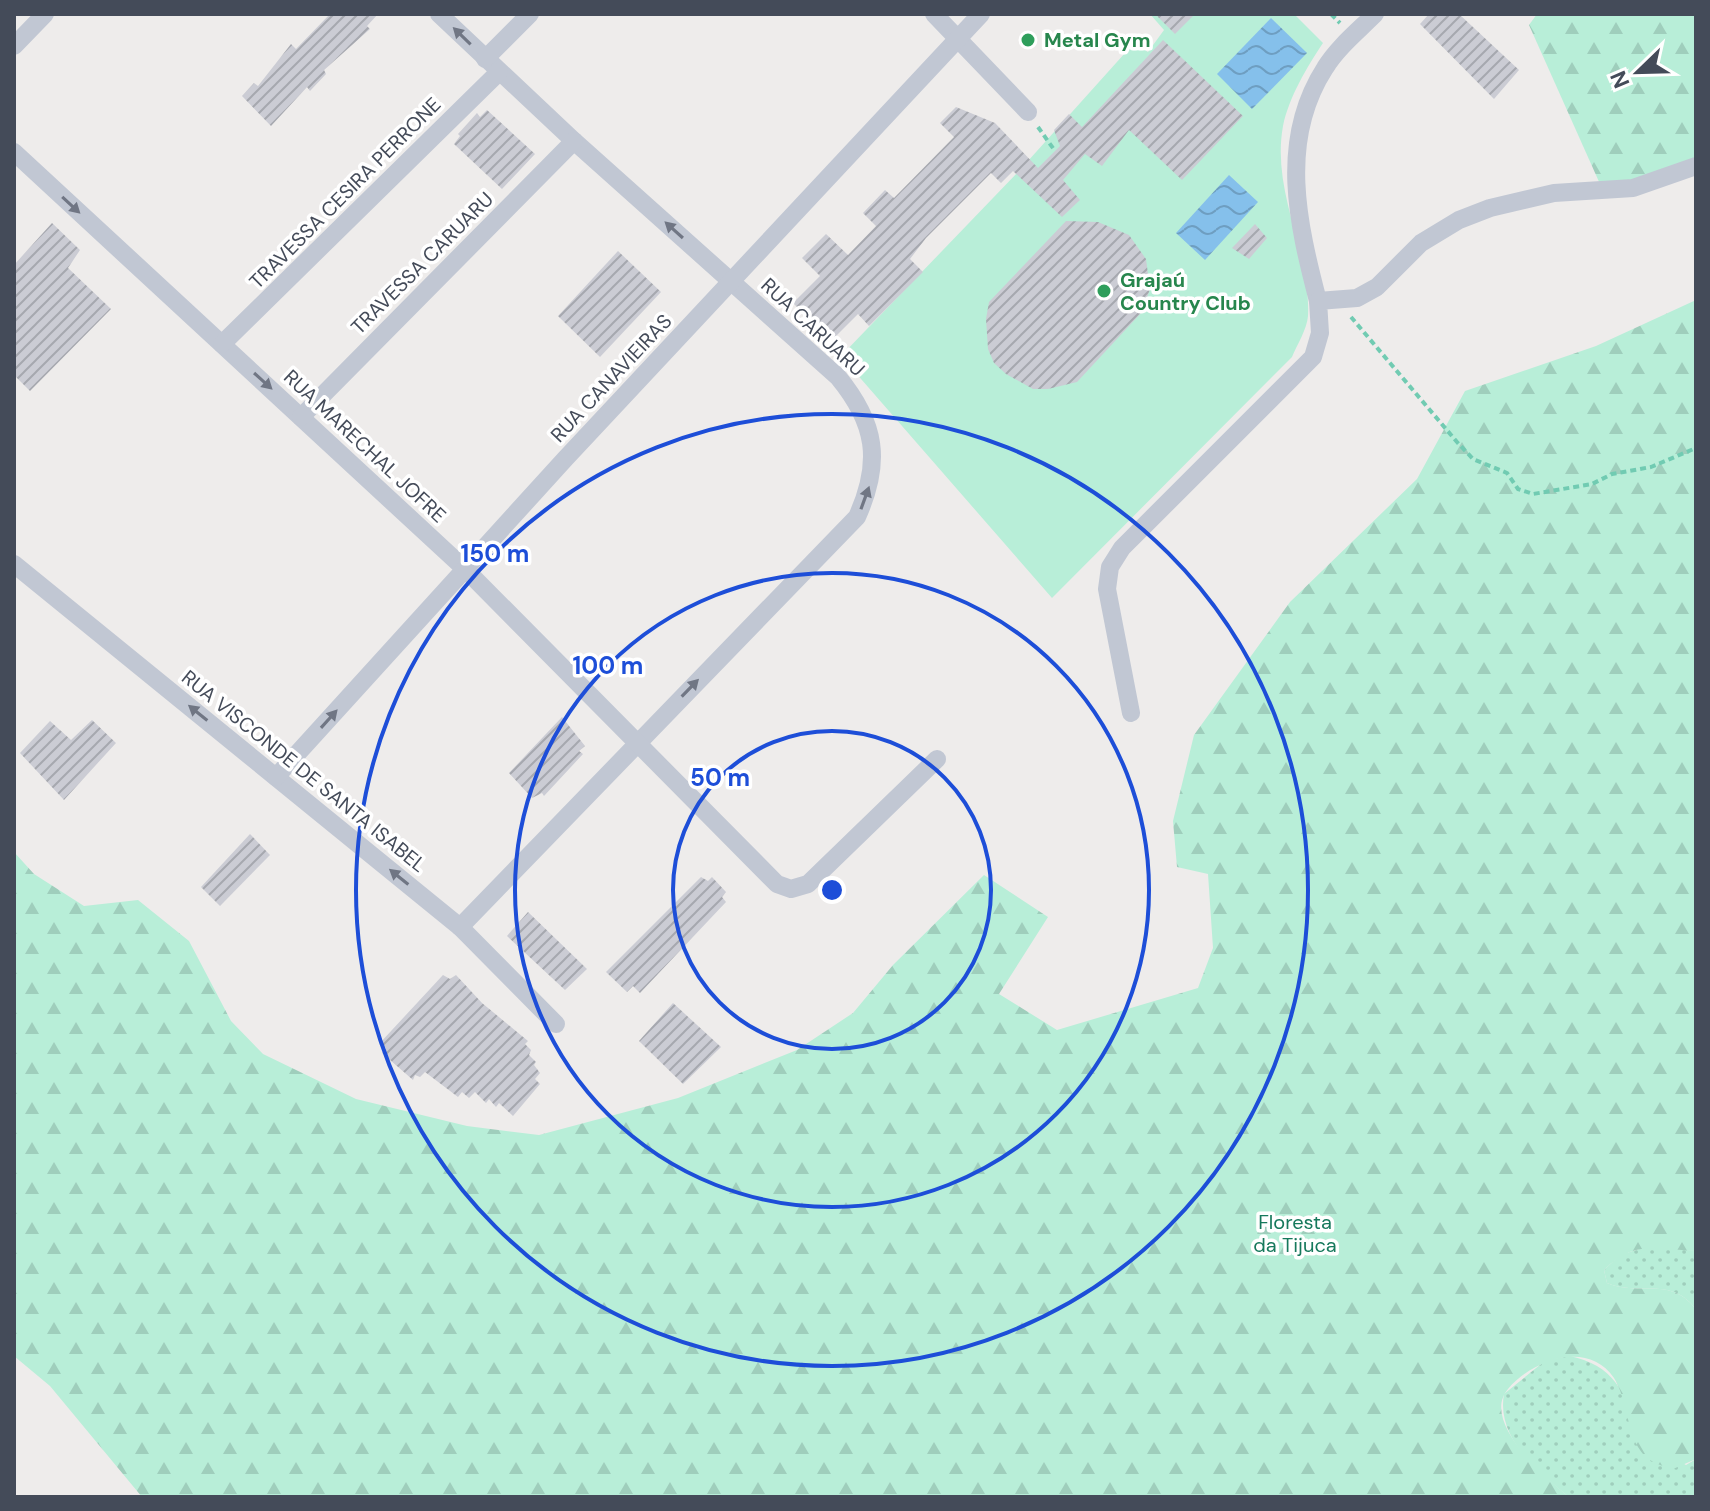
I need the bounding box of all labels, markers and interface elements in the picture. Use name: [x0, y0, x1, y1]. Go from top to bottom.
one-way arrow: [453, 27, 472, 46]
place label: Metal Gym: [1044, 27, 1151, 53]
marker: Metal Gym: [1019, 31, 1037, 49]
north arrow: [1598, 32, 1678, 112]
text: N: [1604, 67, 1637, 93]
street label: TRAVESSA CESIRA PERRONE: [244, 92, 446, 294]
street label: TRAVESSA CARUARU: [345, 186, 499, 340]
one-way arrow: [62, 196, 81, 214]
one-way arrow: [665, 222, 684, 240]
place label: Grajaú Country Club: [1120, 267, 1251, 316]
street label: RUA CARUARU: [756, 272, 870, 382]
marker: Grajaú Country Club: [1095, 282, 1113, 300]
street label: RUA CANAVIEIRAS: [545, 308, 677, 448]
street label: RUA MARECHAL JOFRE: [278, 364, 452, 528]
one-way arrow: [253, 372, 272, 390]
one-way arrow: [859, 486, 871, 510]
text: 150 m: [461, 538, 529, 569]
text: 100 m: [573, 650, 643, 681]
street label: RUA VISCONDE DE SANTA ISABEL: [176, 664, 432, 878]
one-way arrow: [680, 679, 699, 698]
one-way arrow: [188, 705, 208, 722]
one-way arrow: [320, 709, 338, 729]
text: 50 m: [690, 762, 750, 793]
one-way arrow: [389, 869, 410, 886]
centre of rings: [818, 876, 846, 904]
park label: Floresta da Tijuca: [1253, 1209, 1337, 1258]

